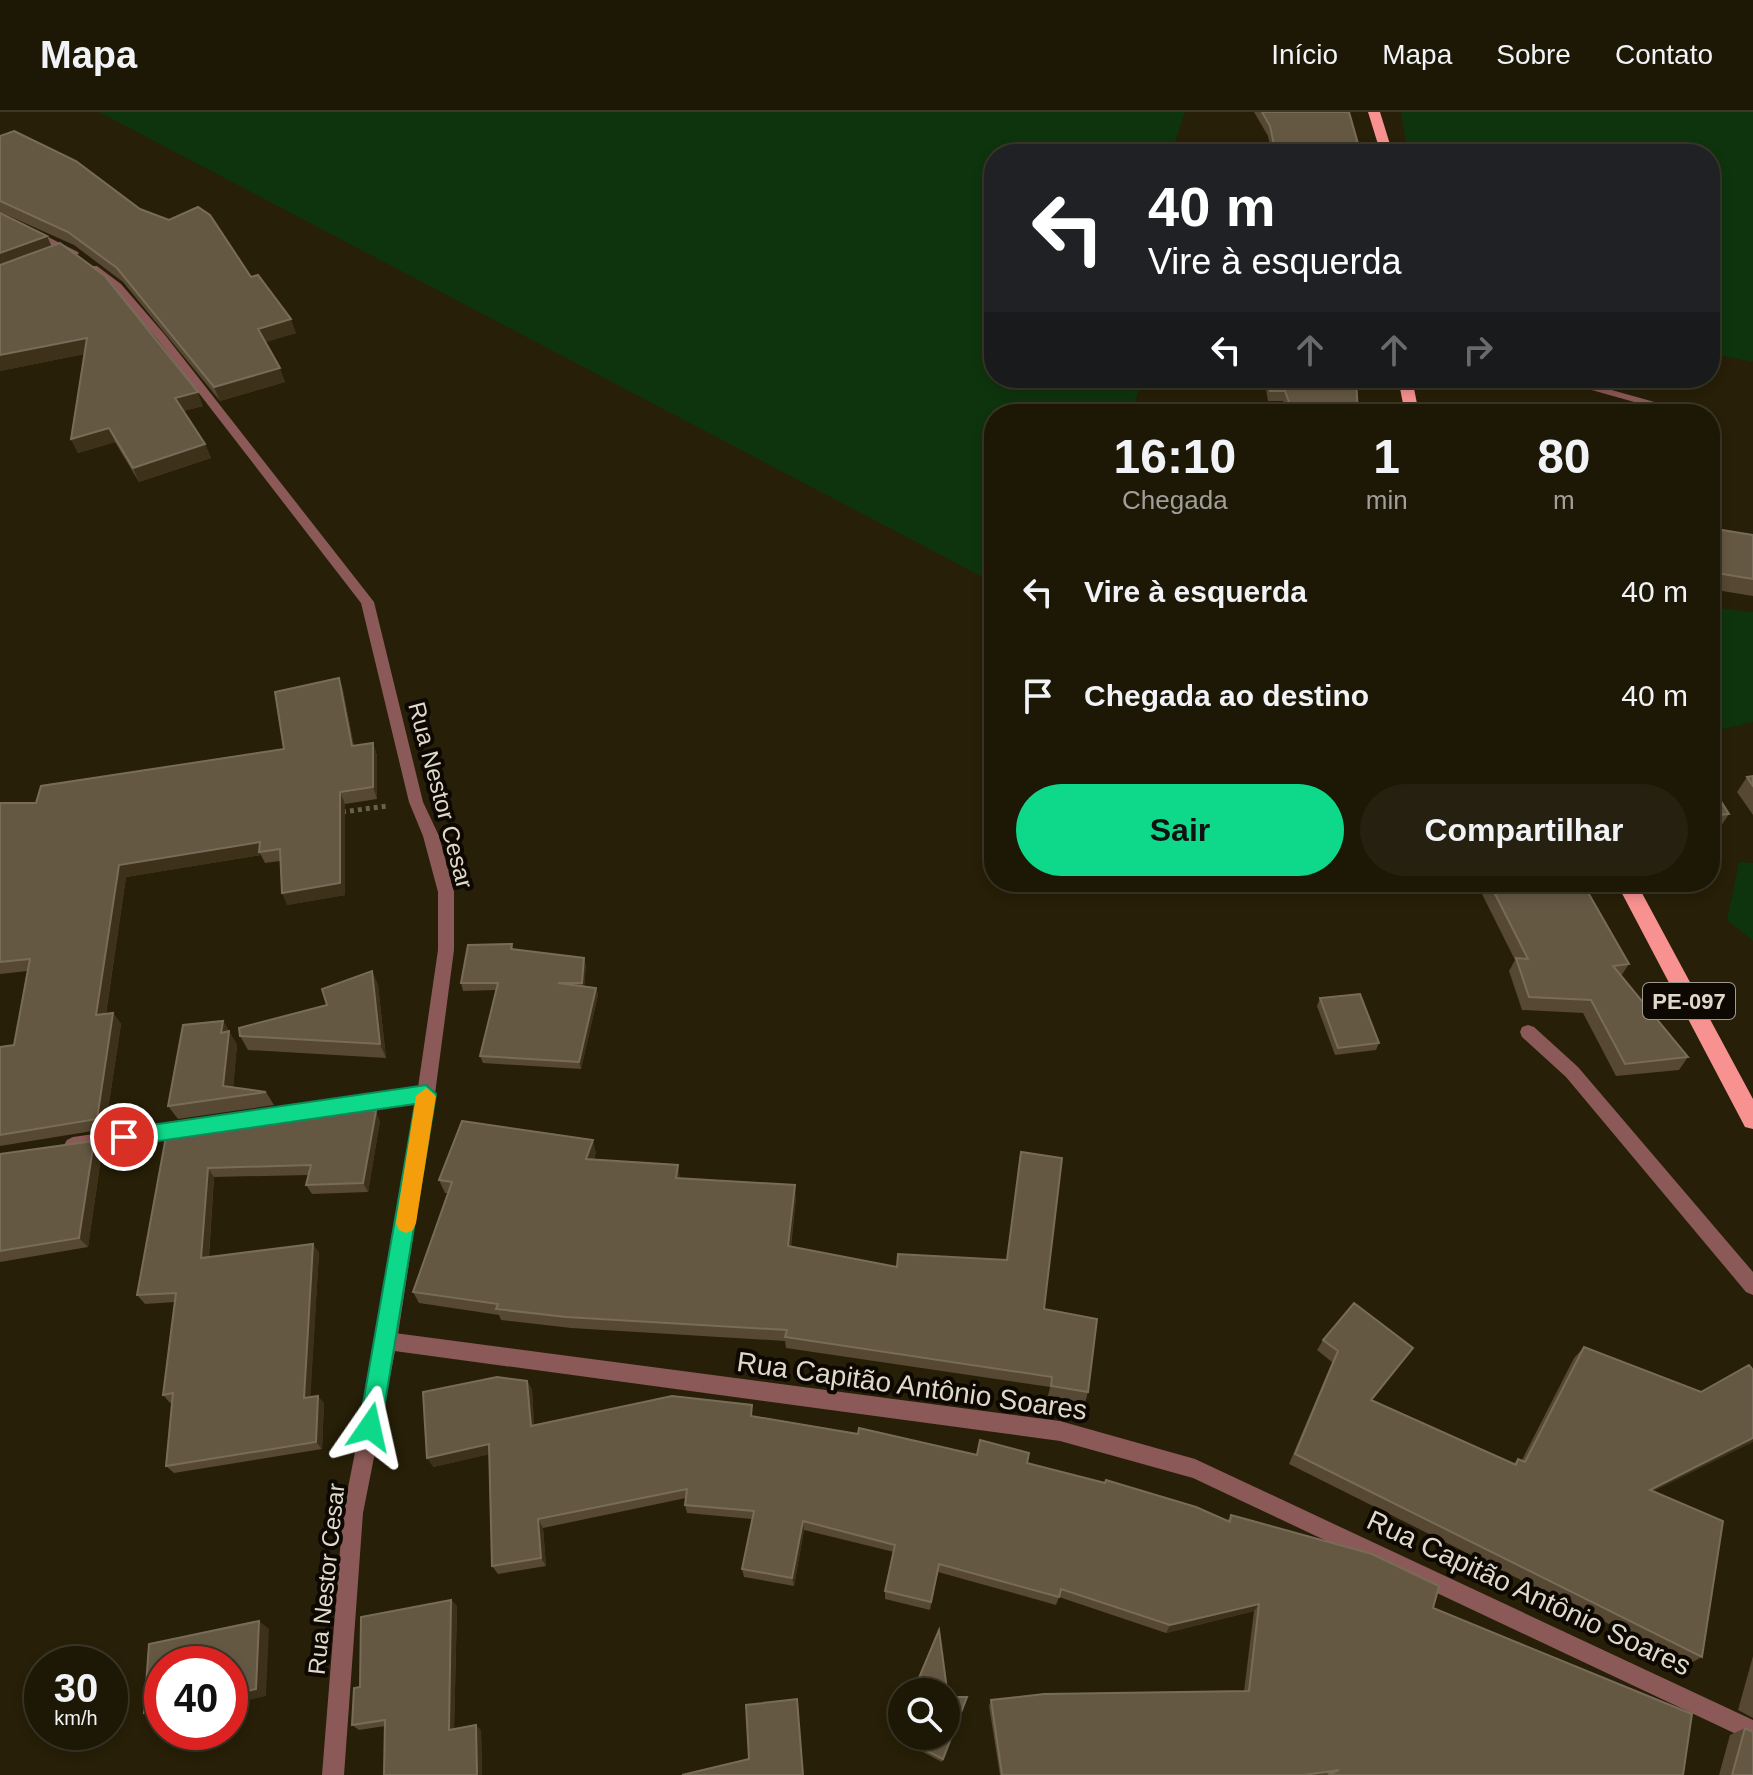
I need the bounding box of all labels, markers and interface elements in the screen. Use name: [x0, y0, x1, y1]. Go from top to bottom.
text: Mapa: [40, 34, 137, 76]
text: Início: [1271, 39, 1338, 70]
text: Mapa: [1382, 39, 1452, 70]
text: Sobre: [1496, 39, 1571, 70]
text: Contato: [1615, 39, 1713, 70]
text: 40 m: [1148, 175, 1276, 238]
icon: left: [1016, 176, 1120, 280]
text: Vire à esquerda: [1148, 241, 1402, 282]
icon: left: [1204, 328, 1248, 372]
icon: ahead: [1288, 328, 1332, 372]
icon: ahead: [1372, 328, 1416, 372]
icon: right: [1456, 328, 1500, 372]
text: 16:10: [1113, 430, 1236, 483]
text: 1: [1373, 430, 1400, 483]
text: 80: [1537, 430, 1591, 483]
text: Chegada: [1122, 485, 1228, 515]
text: min: [1366, 485, 1408, 515]
text: m: [1553, 485, 1575, 515]
icon: left: [1016, 570, 1060, 614]
text: Vire à esquerda: [1084, 575, 1307, 608]
text: 40 m: [1621, 575, 1688, 608]
icon: arrive: [1016, 674, 1060, 718]
text: Chegada ao destino: [1084, 679, 1369, 712]
text: 40 m: [1621, 679, 1688, 712]
street label: Rua Nestor Cesar: [403, 699, 479, 891]
button: Sair: [1016, 784, 1344, 876]
button: Compartilhar: [1360, 784, 1688, 876]
road number: PE-097: [1643, 983, 1735, 1019]
pin: [90, 1103, 158, 1171]
icon: arrive: [102, 1115, 146, 1159]
street label: Rua Capitão Antônio Soares: [735, 1346, 1089, 1426]
position arrow: [328, 1385, 412, 1469]
street label: Rua Nestor Cesar: [303, 1482, 349, 1676]
street label: Rua Capitão Antônio Soares: [1362, 1504, 1696, 1682]
speed limit sign: 40: [144, 1646, 248, 1750]
text: 30: [54, 1666, 98, 1710]
map controls: [888, 1678, 960, 1750]
button: search: [888, 1678, 960, 1750]
text: km/h: [54, 1707, 98, 1729]

